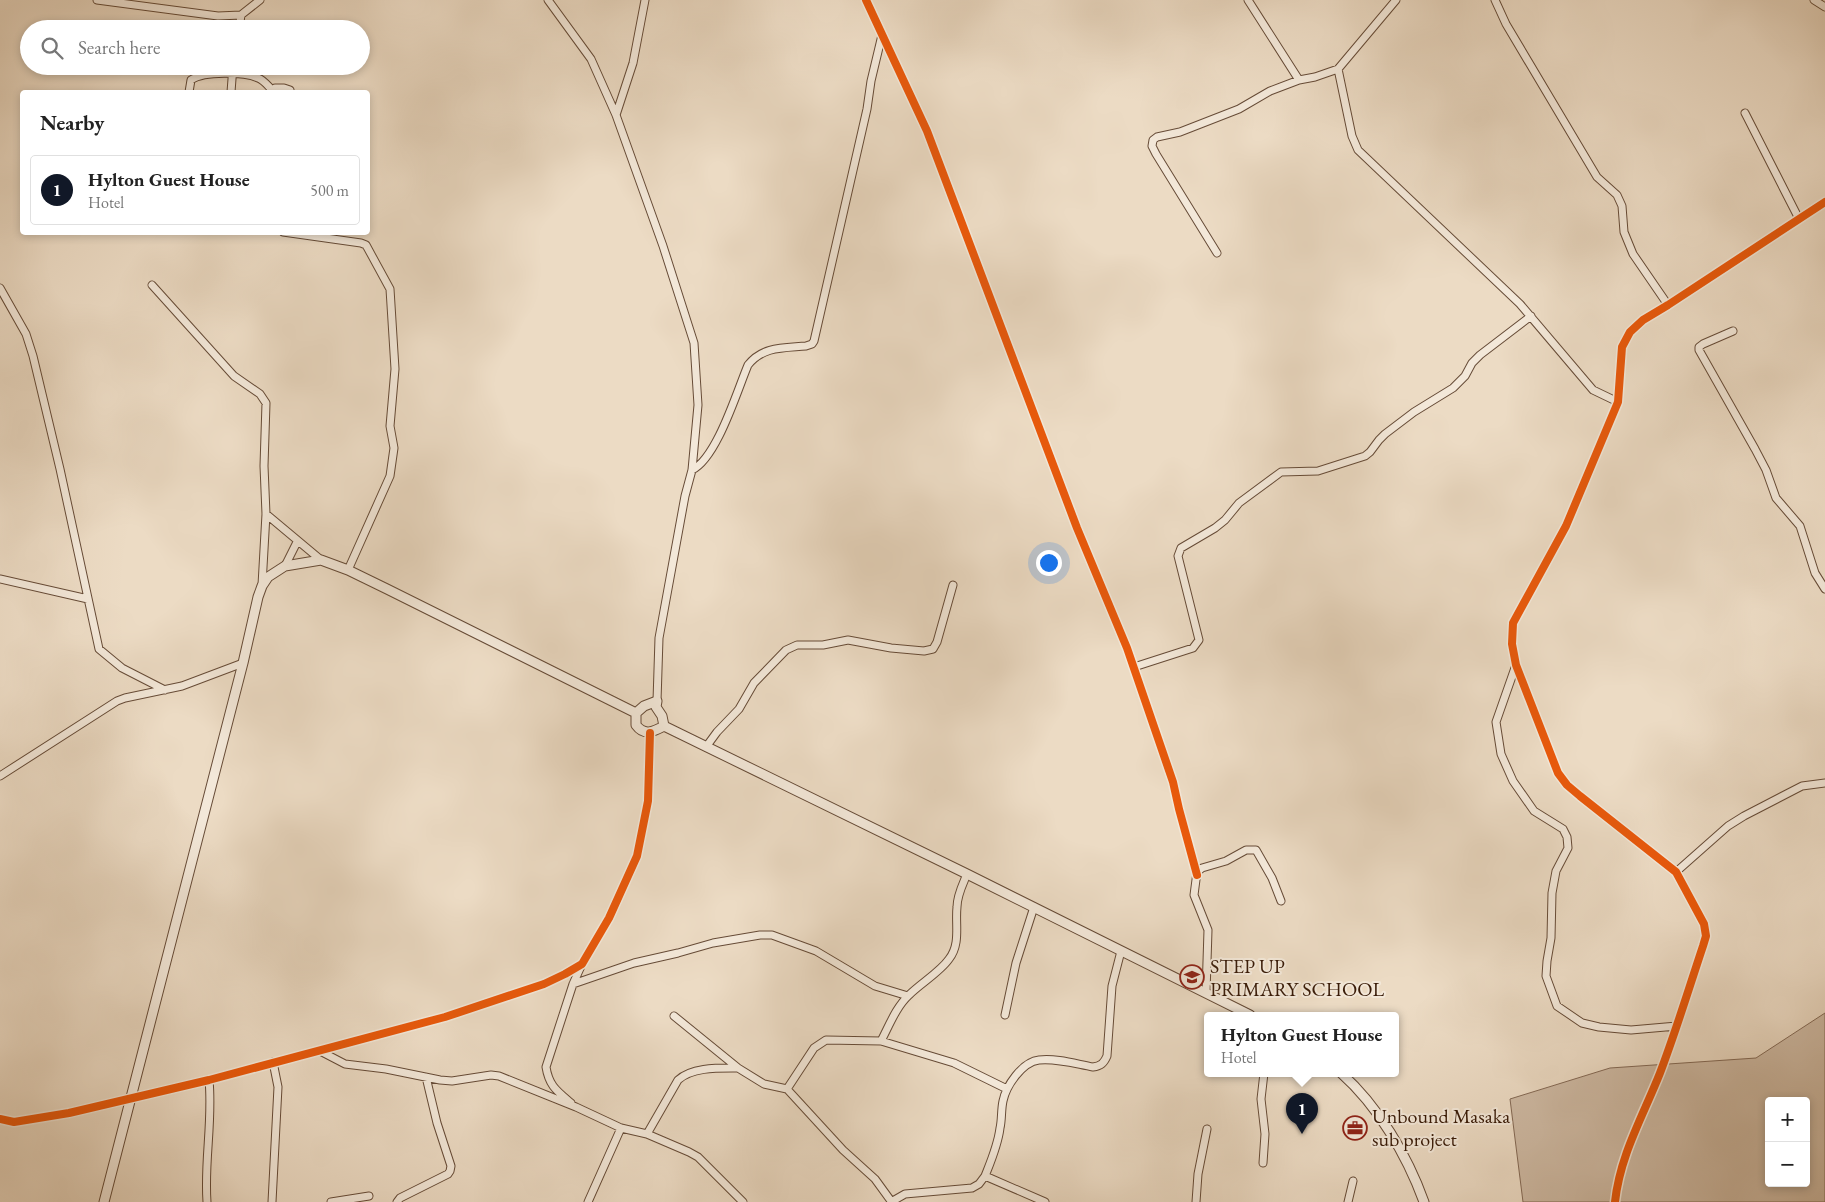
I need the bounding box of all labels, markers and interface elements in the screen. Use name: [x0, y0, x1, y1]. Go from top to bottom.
search box: [20, 20, 370, 75]
icon: search: [38, 34, 66, 62]
text: Search here: [78, 35, 160, 60]
text: Nearby: [40, 109, 104, 136]
text: Hylton Guest House: [88, 167, 250, 192]
text: 1: [53, 180, 61, 201]
text: 500 m: [310, 180, 349, 201]
text: Hotel: [88, 192, 124, 213]
your location: [1036, 550, 1062, 576]
place label: STEP UP PRIMARY SCHOOL: [1210, 953, 1384, 1002]
school or university icon: STEP UP PRIMARY SCHOOL: [1179, 964, 1205, 990]
popup: [1204, 1012, 1399, 1077]
text: Hylton Guest House: [1221, 1022, 1382, 1047]
text: Hotel: [1221, 1047, 1257, 1068]
pin: 1: [1286, 1093, 1318, 1134]
map controls: [1765, 1097, 1810, 1187]
button: +: [1765, 1097, 1810, 1142]
place label: Unbound Masaka sub project: [1372, 1103, 1510, 1152]
office icon: Unbound Masaka sub project: [1342, 1115, 1368, 1141]
button: −: [1765, 1142, 1810, 1187]

